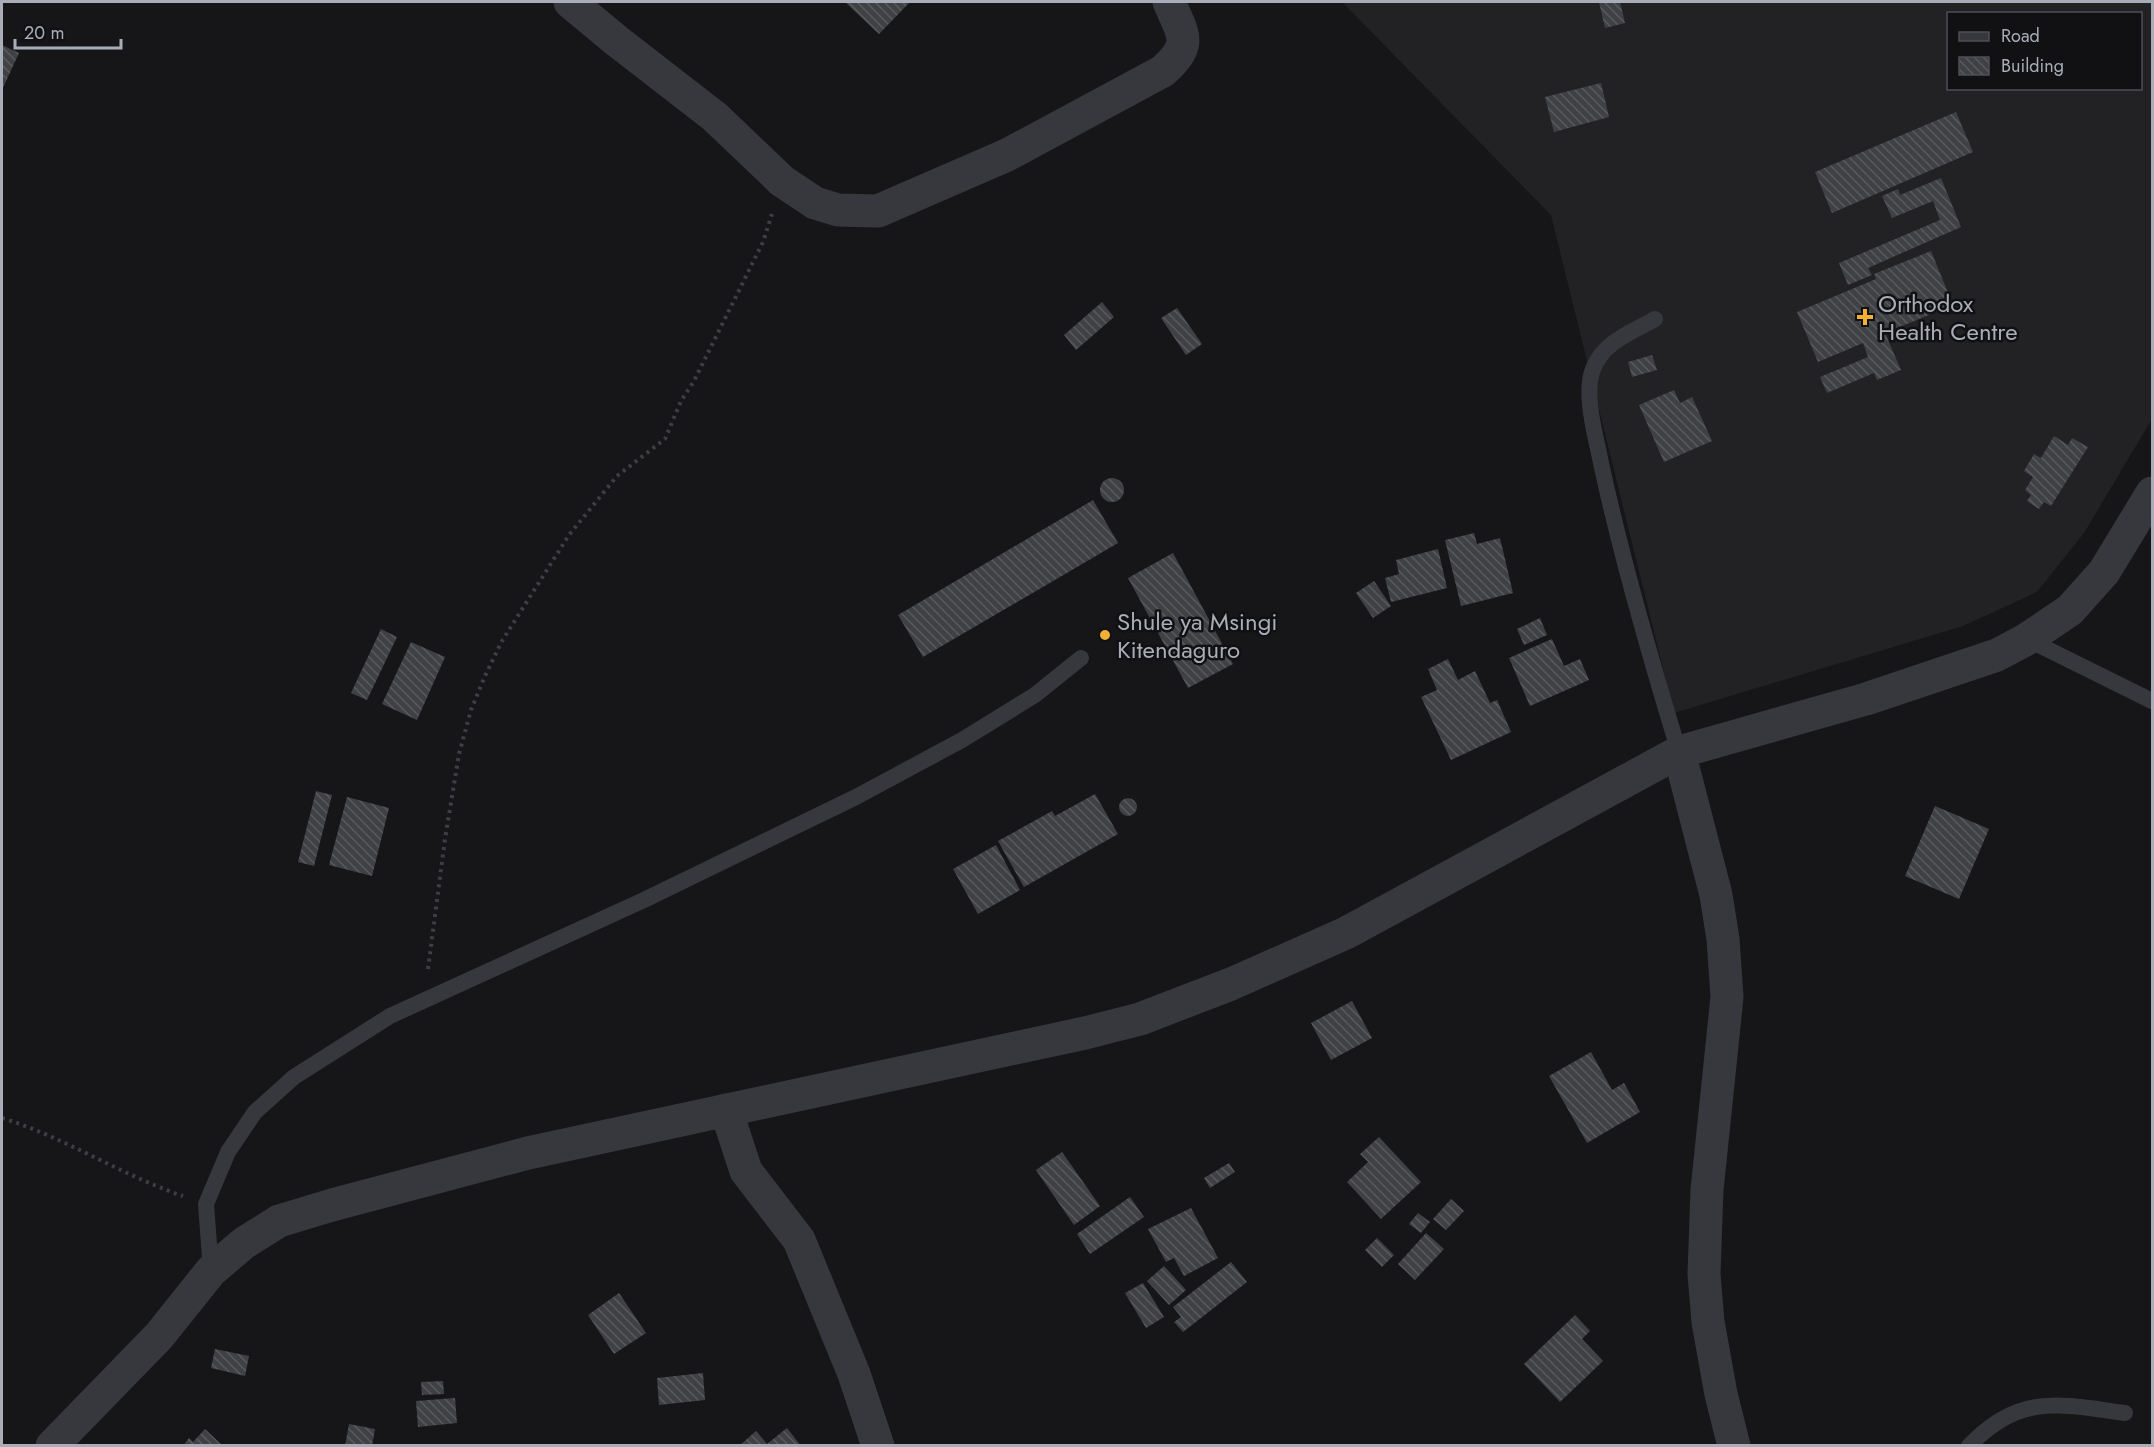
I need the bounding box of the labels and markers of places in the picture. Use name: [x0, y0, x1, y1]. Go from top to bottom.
place label: Orthodox Health Centre: [1878, 286, 2018, 349]
marker: Orthodox Health Centre: [1856, 308, 1874, 326]
place label: Shule ya Msingi Kitendaguro: [1117, 604, 1278, 667]
marker: Shule ya Msingi Kitendaguro: [1098, 628, 1112, 642]

